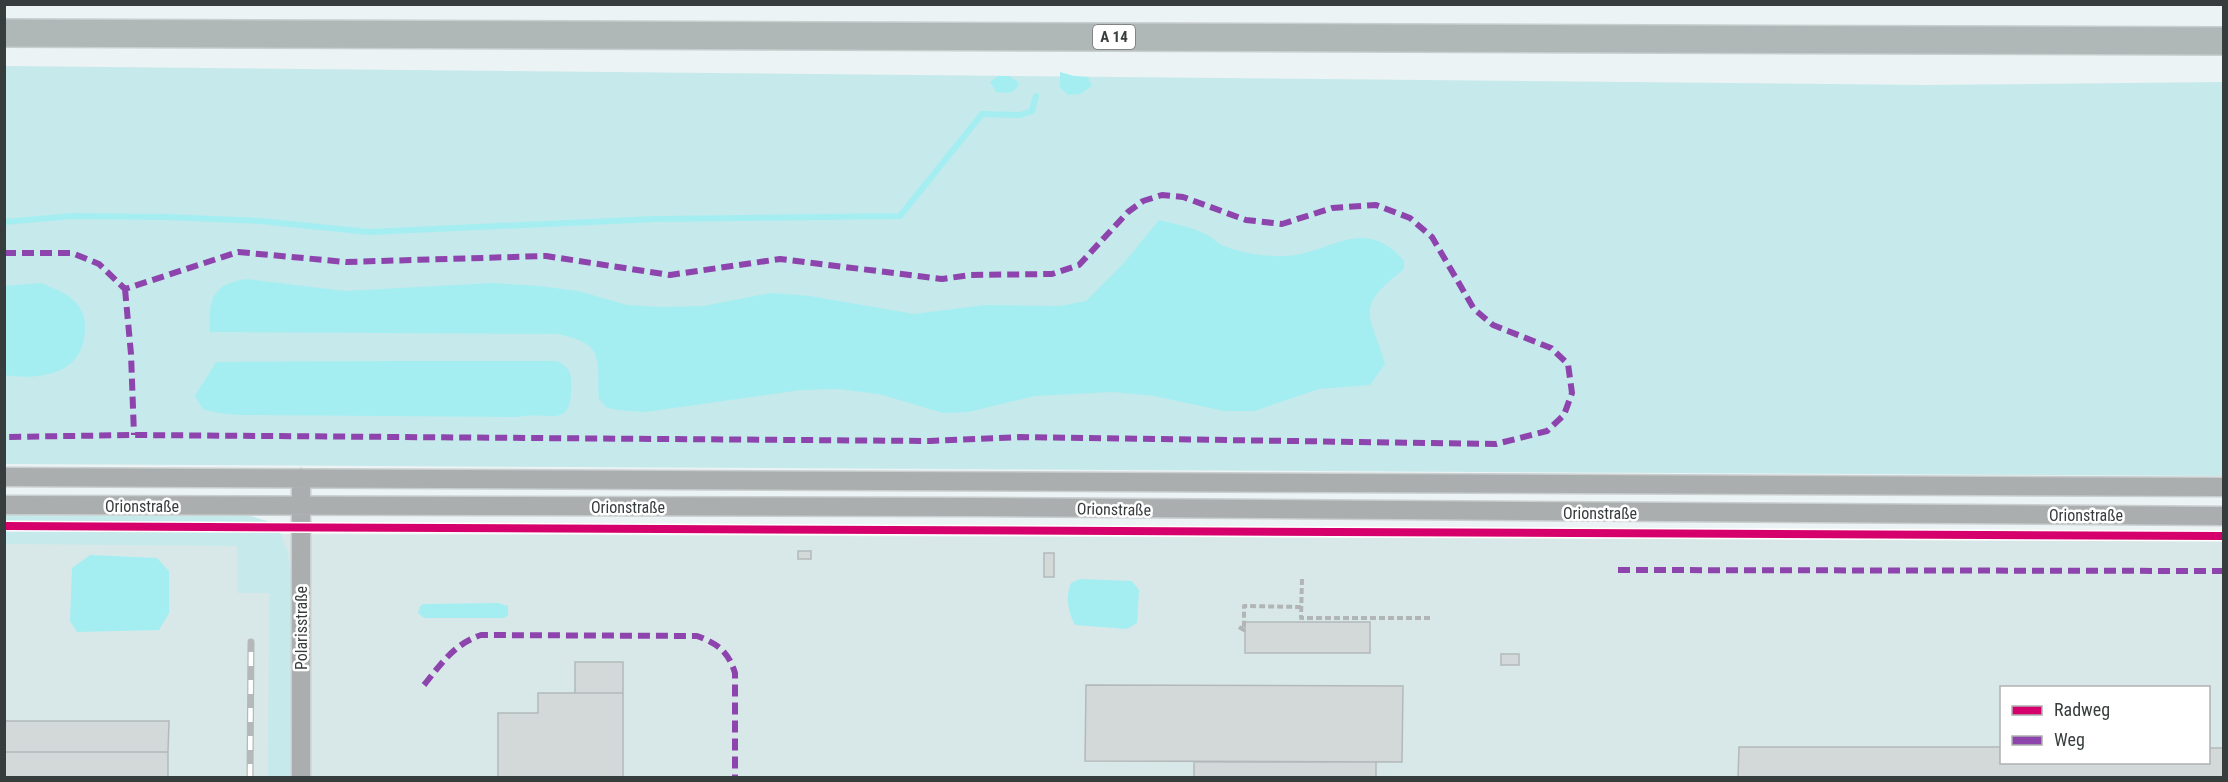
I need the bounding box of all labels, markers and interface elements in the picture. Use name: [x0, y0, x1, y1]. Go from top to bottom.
road number: A 14: [1093, 25, 1135, 49]
street label: Orionstraße: [105, 497, 179, 516]
street label: Orionstraße: [591, 498, 665, 517]
street label: Orionstraße: [1077, 499, 1151, 520]
street label: Orionstraße: [1563, 504, 1637, 523]
street label: Orionstraße: [2049, 506, 2123, 525]
street label: Polarisstraße: [292, 586, 311, 670]
legend: [2000, 686, 2210, 764]
text: Radweg: [2054, 699, 2110, 720]
text: Weg: [2054, 729, 2085, 750]

